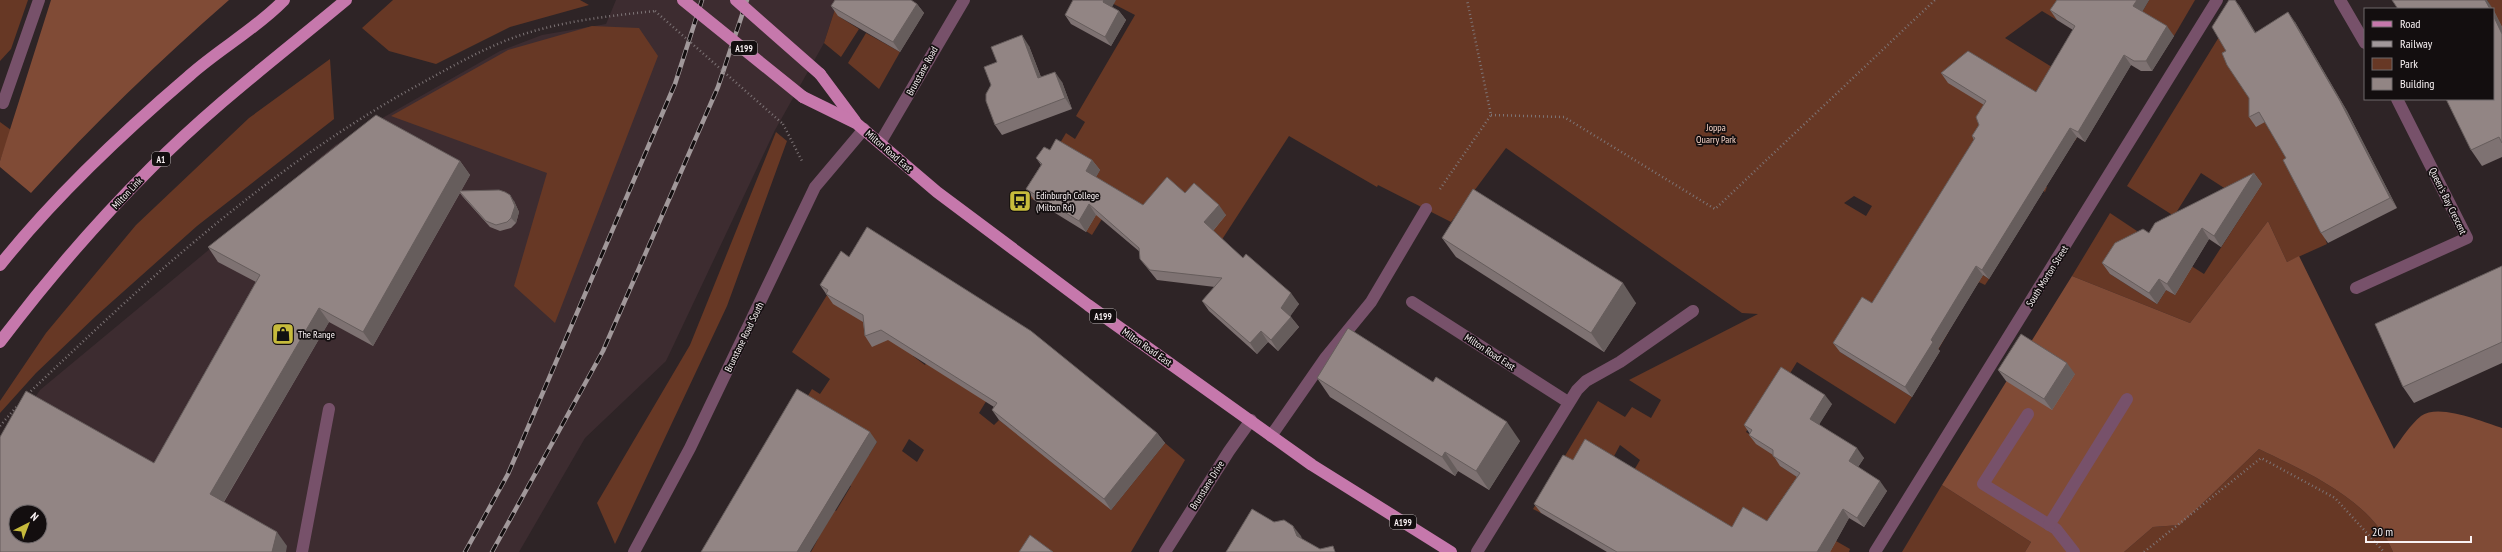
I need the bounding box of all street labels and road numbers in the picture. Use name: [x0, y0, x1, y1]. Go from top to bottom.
road number: A199: [731, 41, 757, 55]
street label: Brunstane Road: [903, 44, 941, 98]
street label: Milton Road East: [863, 127, 915, 175]
road number: A1: [152, 152, 170, 166]
street label: Queen's Bay Crescent: [2426, 165, 2470, 237]
street label: Milton Link: [109, 174, 145, 212]
street label: South Morton Street: [2023, 243, 2071, 309]
street label: Brunstane Road South: [721, 300, 767, 374]
road number: A199: [1090, 309, 1116, 323]
street label: Milton Road East: [1120, 325, 1175, 369]
street label: Milton Road East: [1462, 331, 1518, 373]
street label: Brunstane Drive: [1187, 458, 1227, 512]
road number: A199: [1390, 515, 1416, 529]

